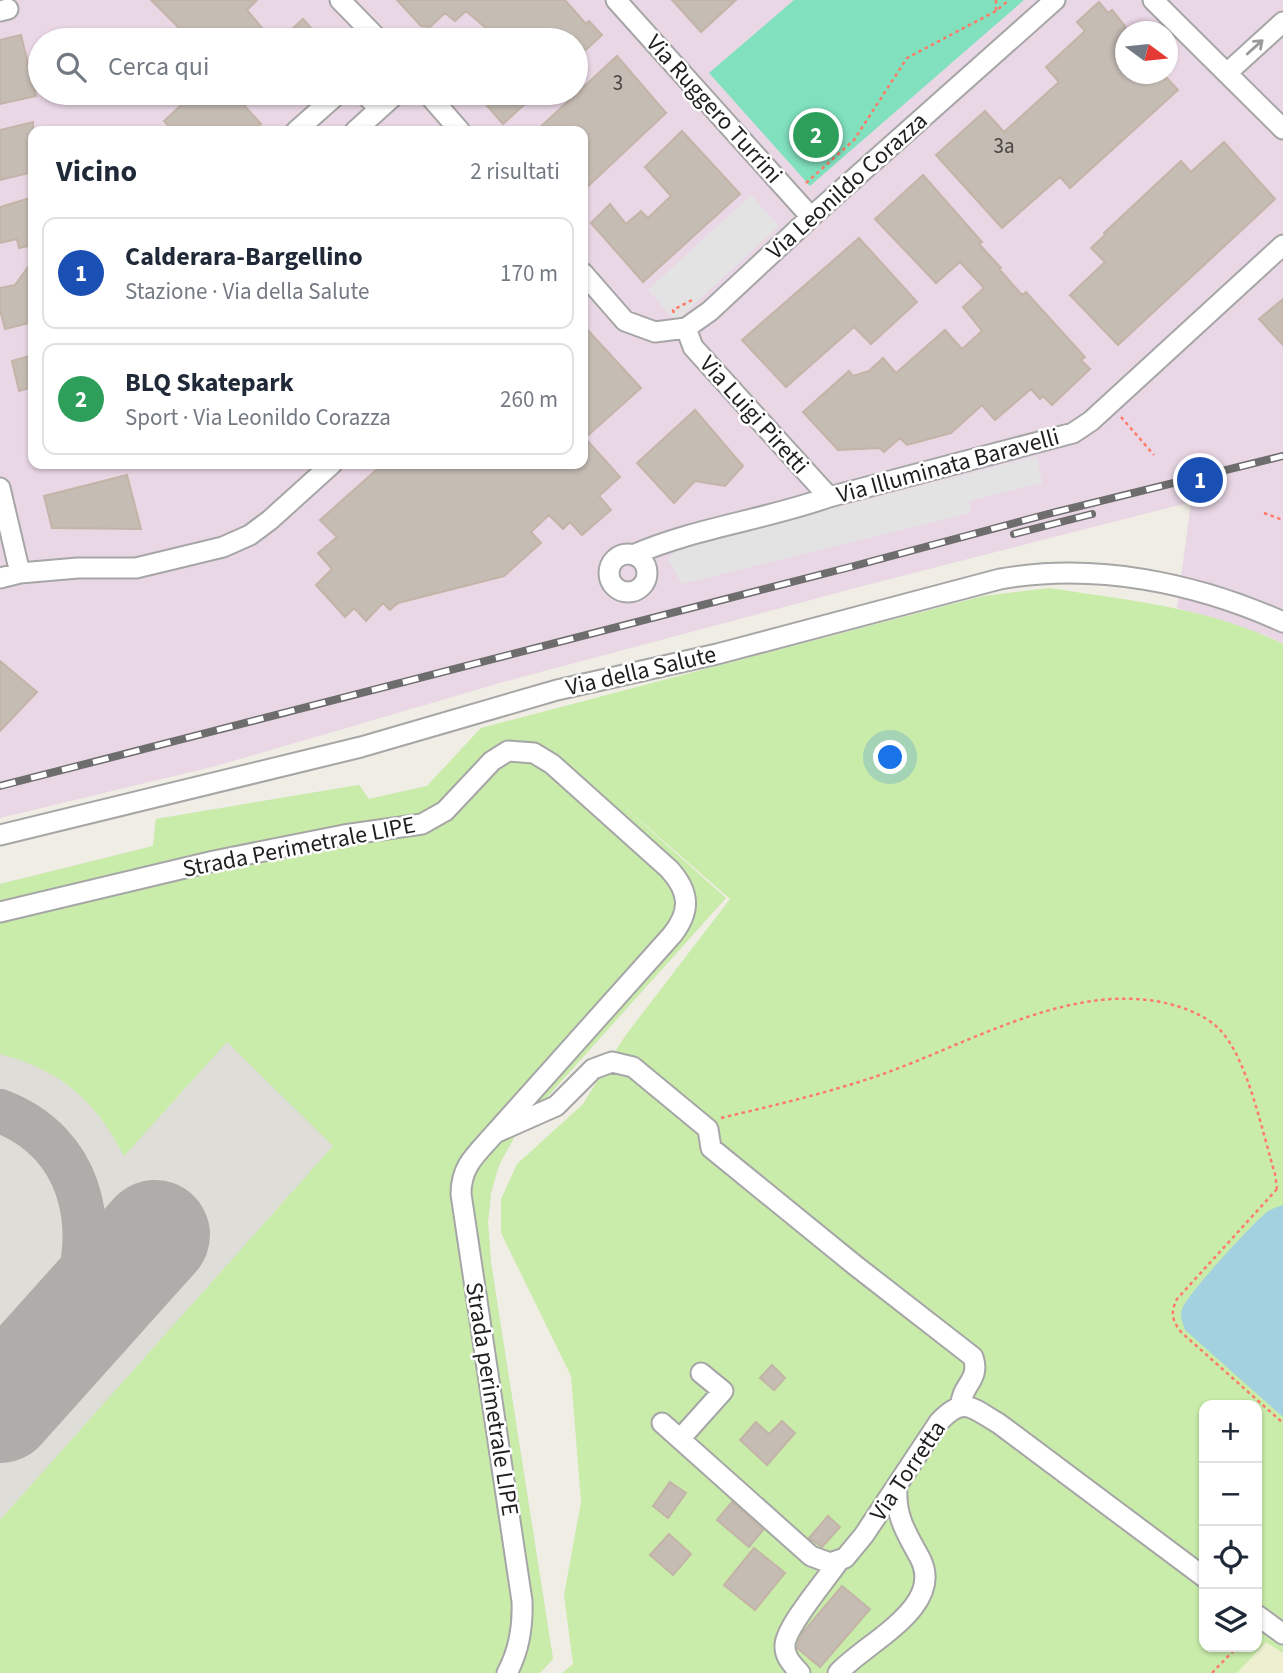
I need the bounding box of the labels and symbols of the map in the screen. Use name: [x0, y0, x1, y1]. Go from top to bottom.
north arrow: [1115, 21, 1178, 84]
street label: Via Ruggero Turrini: [637, 27, 791, 191]
one-way arrow: [1246, 39, 1263, 56]
house number: 3: [613, 68, 623, 98]
street label: Via Leonildo Corazza: [759, 104, 935, 268]
pin: 2: [793, 109, 839, 161]
house number: 3a: [993, 131, 1015, 161]
street label: Via Luigi Piretti: [691, 348, 817, 482]
street label: Via Illuminata Baravelli: [833, 419, 1063, 513]
pin: 1: [1177, 454, 1223, 506]
street label: Via della Salute: [562, 637, 720, 705]
your location: [873, 740, 907, 774]
street label: Strada Perimetrale LIPE: [180, 807, 418, 887]
street label: Strada perimetrale LIPE: [456, 1279, 528, 1519]
street label: Via Torretta: [861, 1414, 955, 1528]

